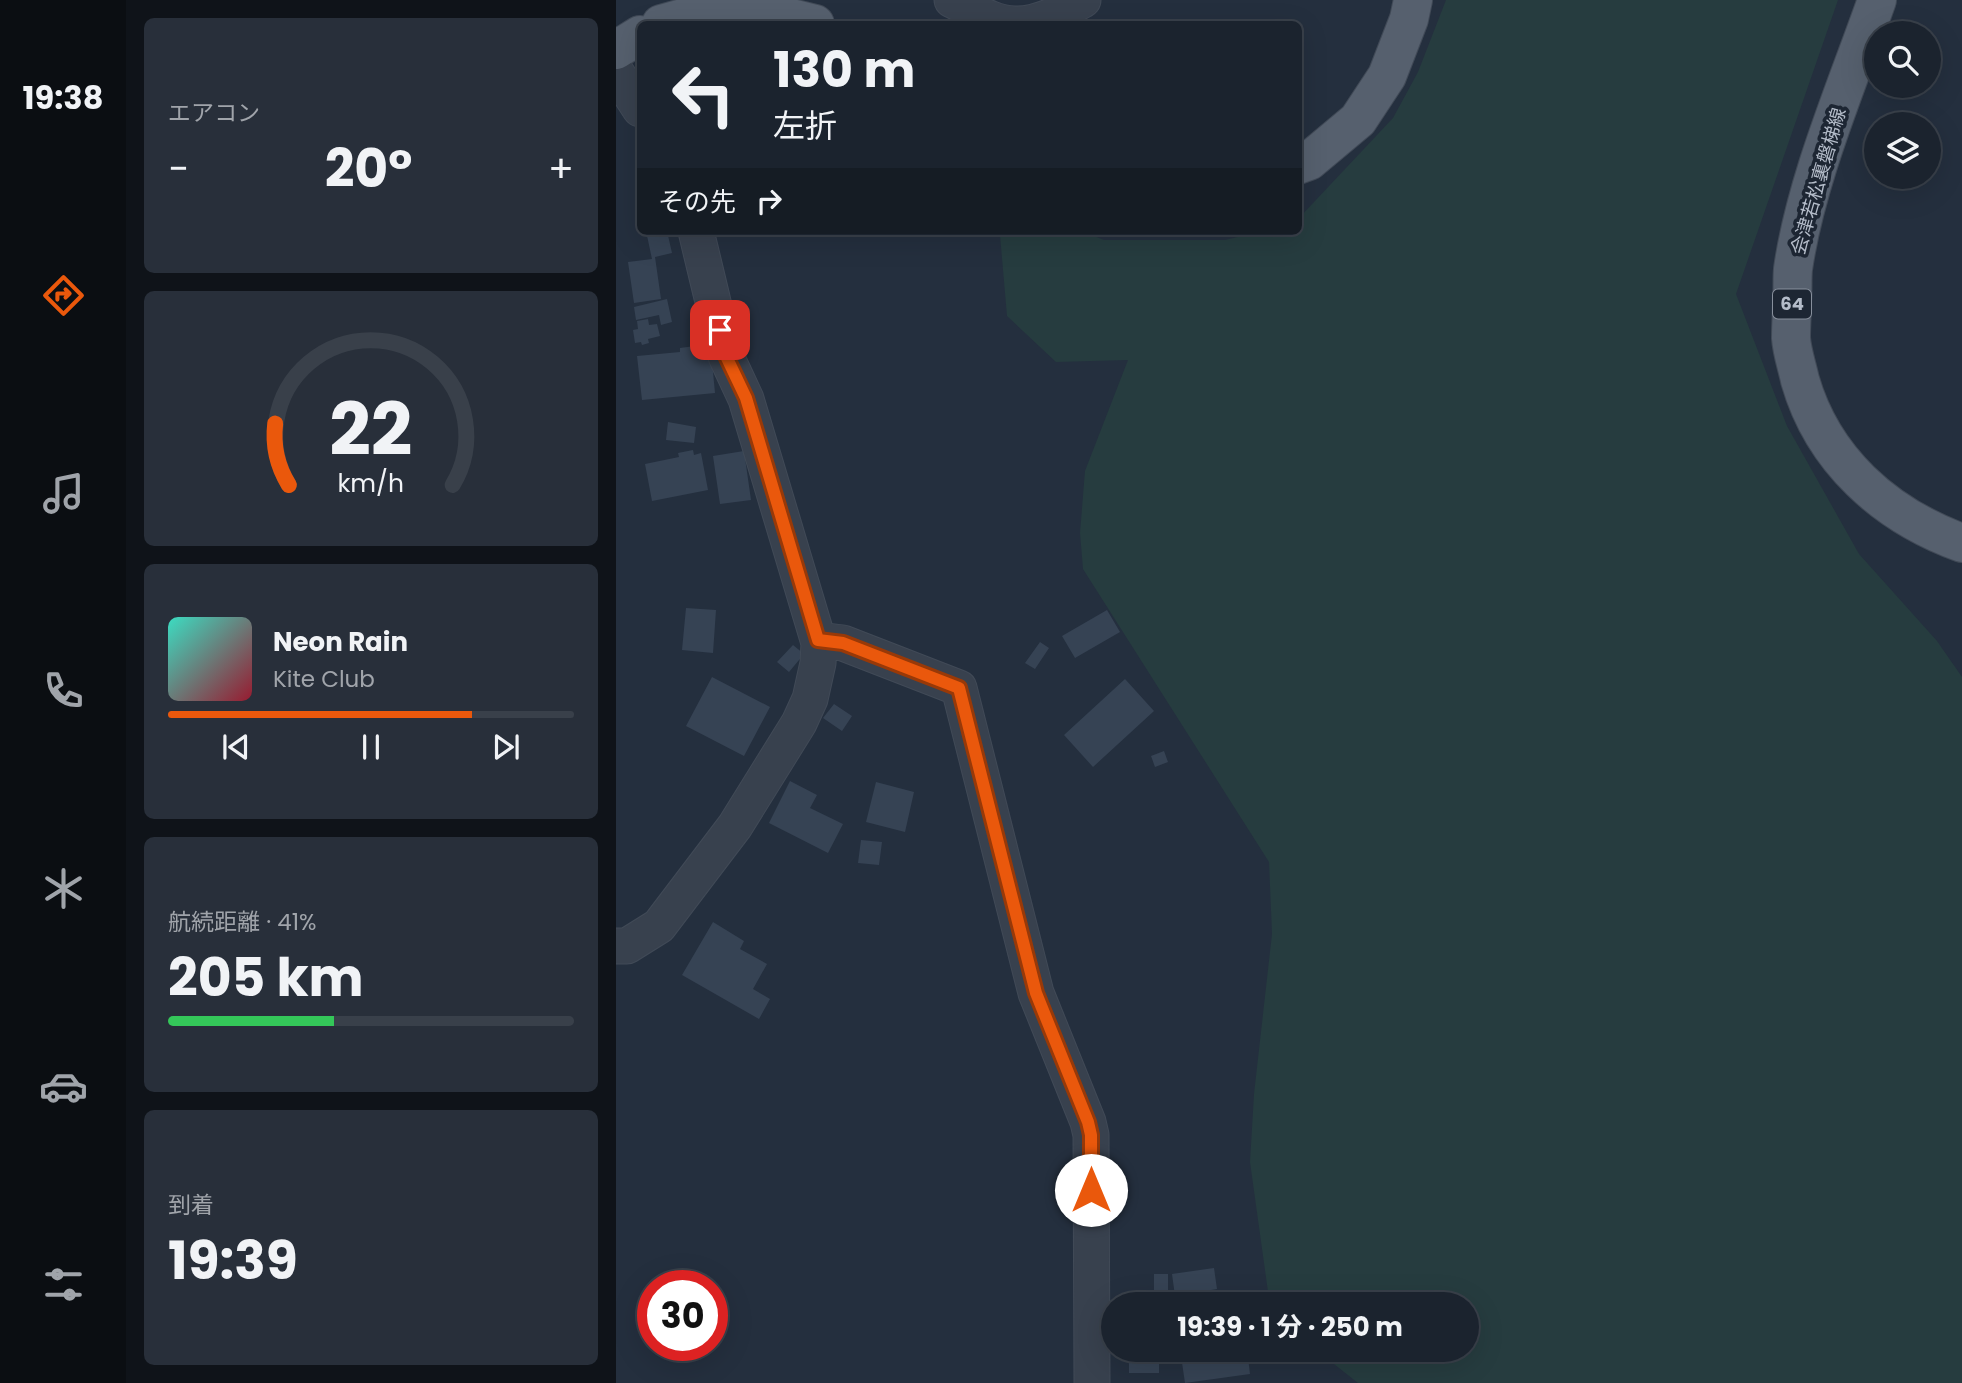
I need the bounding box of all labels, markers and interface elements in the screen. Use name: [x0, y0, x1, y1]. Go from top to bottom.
map controls: [1864, 21, 1941, 189]
button: search: [1864, 21, 1941, 98]
text: 130 m: [773, 36, 915, 104]
icon: left: [658, 49, 749, 140]
text: 19:38: [23, 75, 103, 120]
text: エアコン: [168, 97, 260, 129]
text: 左折: [773, 103, 837, 148]
street label: 会津若松裏磐梯線: [1785, 104, 1852, 258]
button: layers: [1864, 112, 1941, 189]
text: 20°: [325, 132, 412, 205]
text: −: [168, 142, 189, 195]
text: +: [548, 142, 574, 195]
icon: right: [750, 182, 788, 220]
text: その先: [658, 184, 736, 220]
icon: directions: [39, 271, 88, 320]
road number: 64: [1773, 290, 1811, 318]
pin: [690, 300, 750, 360]
icon: arrive: [701, 311, 739, 349]
text: 22: [329, 379, 413, 480]
text: km/h: [338, 465, 404, 500]
icon: music: [39, 469, 88, 518]
text: Neon Rain: [273, 624, 408, 660]
text: Kite Club: [273, 663, 375, 695]
icon: phone: [39, 666, 88, 715]
icon: previous: [217, 728, 255, 766]
icon: pause: [352, 728, 390, 766]
icon: next: [487, 728, 525, 766]
icon: climate: [39, 864, 88, 913]
text: 航続距離 · 41%: [168, 906, 316, 938]
text: 205 km: [168, 941, 364, 1014]
icon: car: [39, 1062, 88, 1111]
position arrow: [1054, 1153, 1128, 1227]
text: 到着: [168, 1189, 214, 1221]
text: 19:39: [168, 1224, 298, 1297]
icon: filters: [39, 1260, 88, 1309]
speed limit sign: 30: [637, 1270, 728, 1361]
text: 19:39 · 1 分 · 250 m: [1177, 1309, 1403, 1345]

